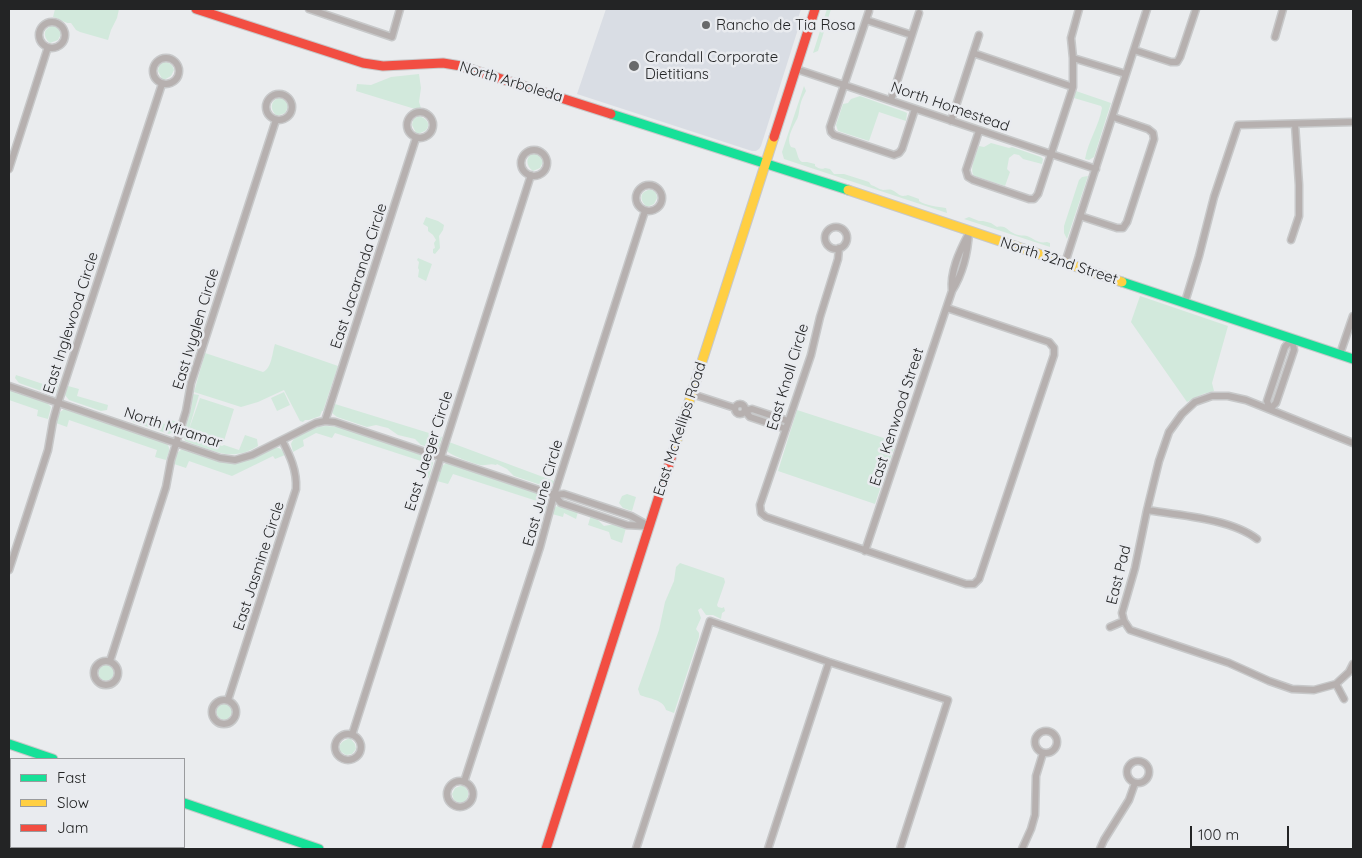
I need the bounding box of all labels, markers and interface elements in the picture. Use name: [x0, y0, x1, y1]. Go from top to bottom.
place label: Rancho de Tia Rosa: [716, 16, 856, 34]
marker: Rancho de Tia Rosa: [700, 19, 712, 31]
place label: Crandall Corporate Dietitians: [645, 48, 778, 83]
street label: North Arboleda: [457, 58, 565, 106]
marker: Crandall Corporate Dietitians: [627, 59, 641, 73]
street label: North Homestead: [888, 78, 1012, 136]
street label: East Jacaranda Circle: [327, 201, 391, 351]
street label: North 32nd Street: [998, 234, 1120, 288]
street label: East Inglewood Circle: [40, 250, 102, 396]
street label: East Ivyglen Circle: [169, 266, 223, 392]
street label: East Knoll Circle: [763, 322, 813, 432]
street label: East Kenwood Street: [866, 346, 928, 488]
street label: East McKellips Road: [650, 360, 710, 498]
street label: East Jaeger Circle: [401, 389, 457, 513]
street label: North Miramar: [122, 404, 224, 452]
street label: East June Circle: [519, 438, 567, 548]
street label: East Jasmine Circle: [230, 499, 288, 633]
street label: East Pad: [1103, 543, 1135, 607]
legend: [10, 758, 185, 848]
text: Fast: [57, 768, 86, 787]
text: Slow: [57, 793, 89, 812]
scale bar: [1192, 816, 1291, 848]
text: Jam: [57, 818, 88, 837]
text: 100 m: [1198, 825, 1239, 844]

